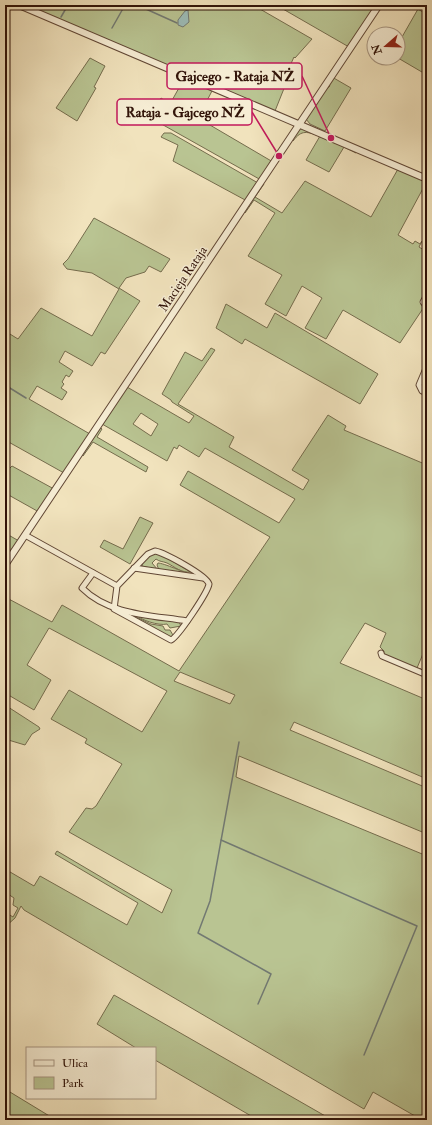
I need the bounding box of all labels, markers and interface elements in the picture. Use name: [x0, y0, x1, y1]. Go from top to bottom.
north arrow: [366, 26, 406, 66]
text: N: [369, 41, 385, 57]
callout: Gajcego - Rataja NŻ: [167, 63, 302, 89]
text: Gajcego - Rataja NŻ: [176, 67, 295, 86]
callout: Rataja - Gajcego NŻ: [117, 99, 252, 125]
text: Rataja - Gajcego NŻ: [126, 103, 245, 122]
street label: Macieja Rataja: [155, 243, 211, 315]
legend: [26, 1047, 156, 1099]
text: Ulica: [62, 1056, 89, 1071]
text: Park: [62, 1076, 84, 1091]

